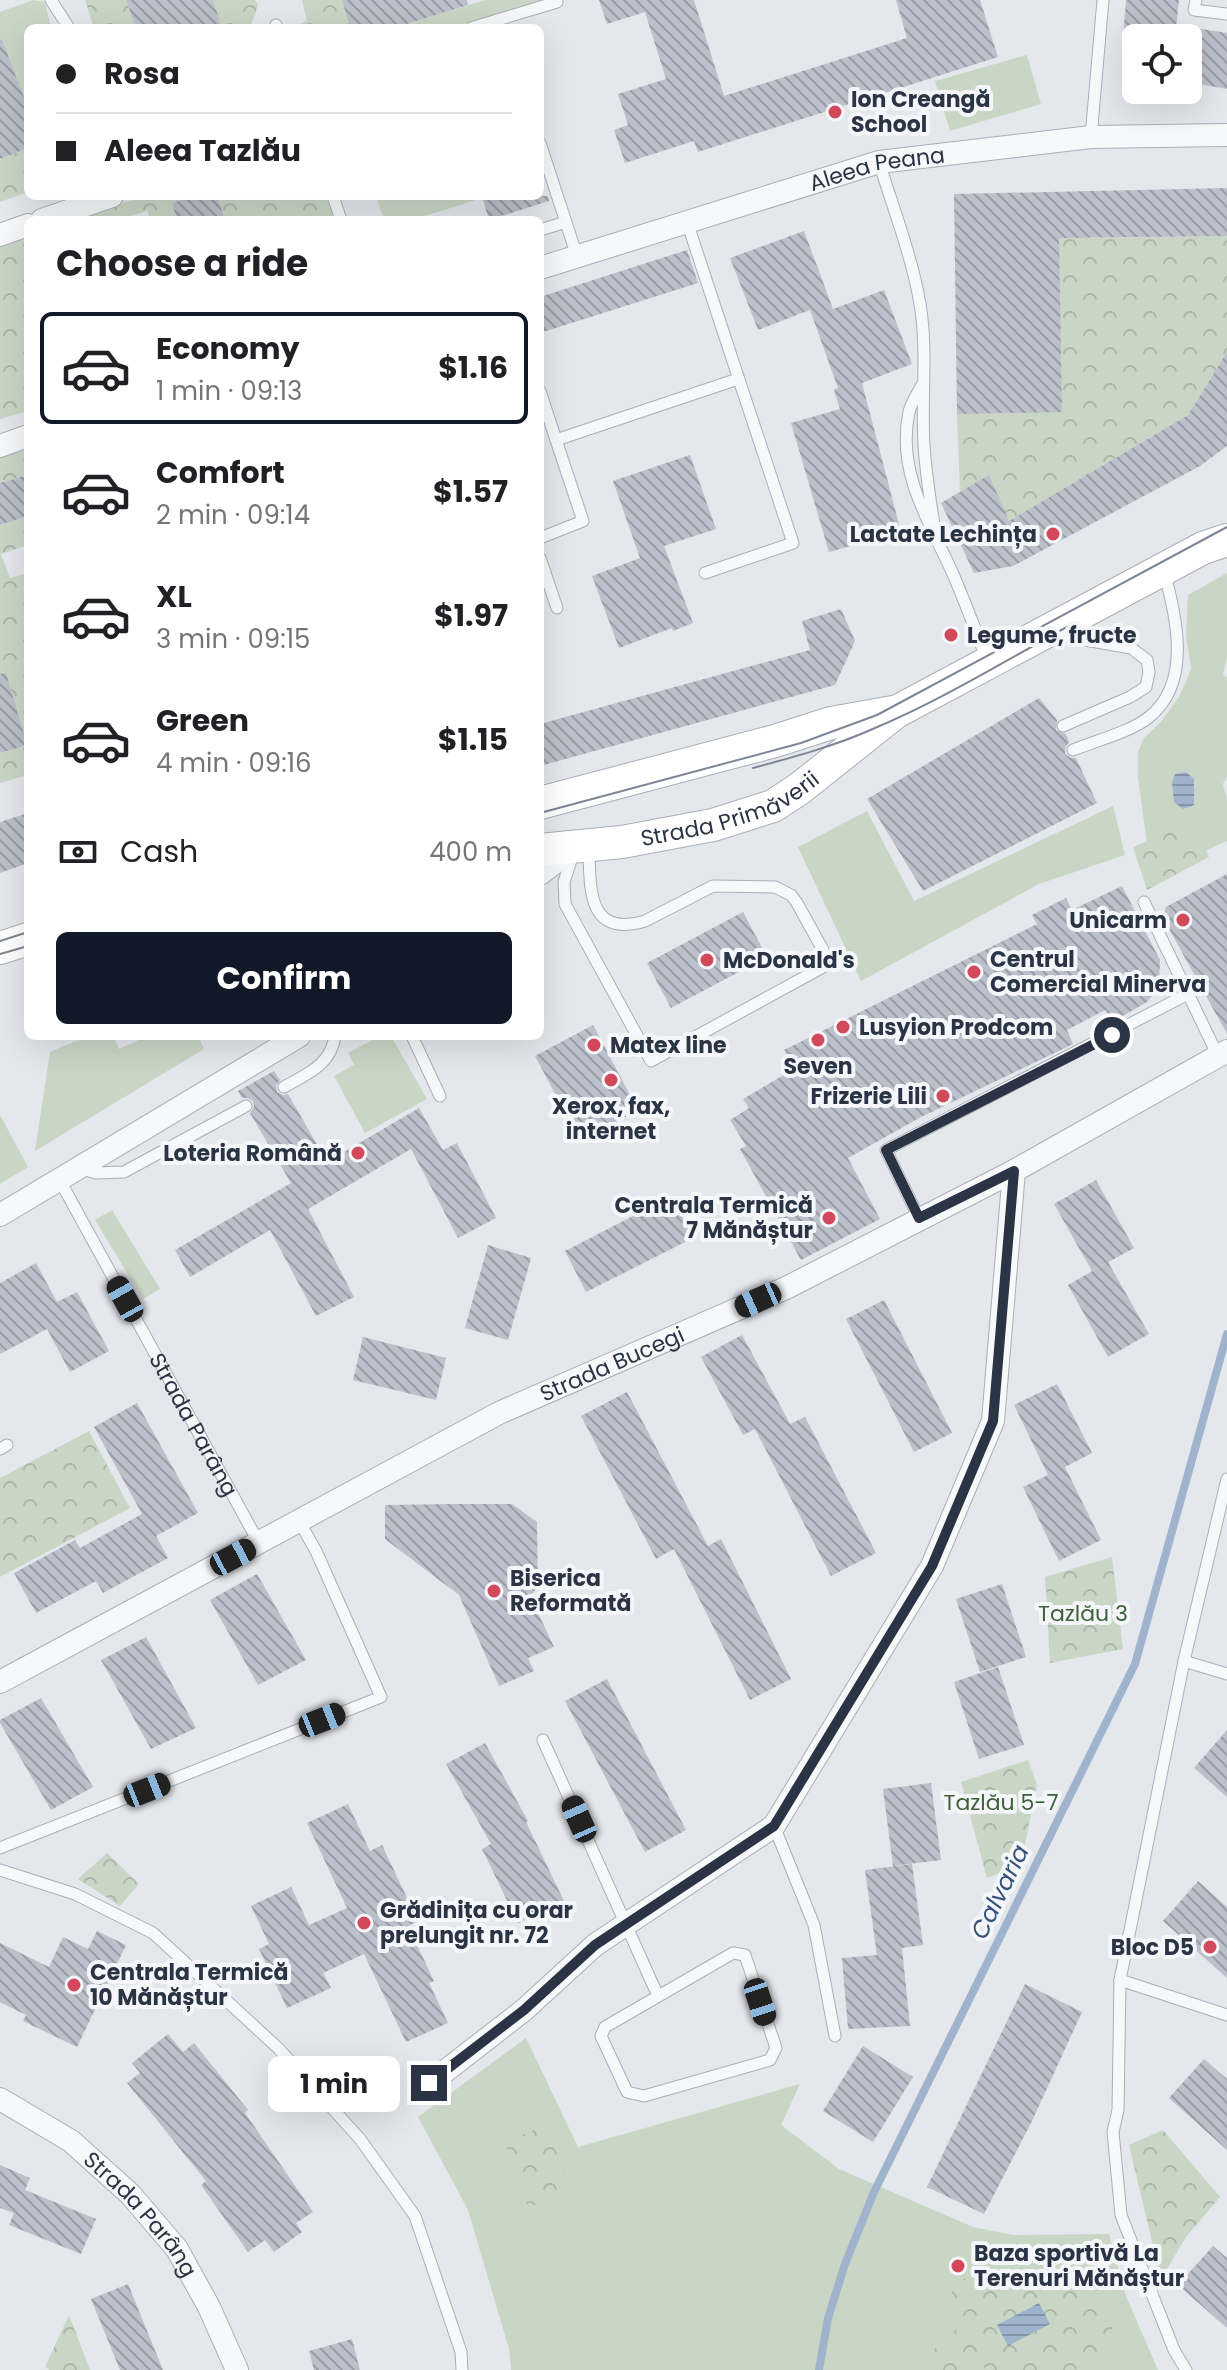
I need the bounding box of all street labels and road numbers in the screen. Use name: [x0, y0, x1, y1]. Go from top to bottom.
street label: Aleea Peana: [805, 139, 946, 199]
street label: Strada Primăverii: [638, 764, 826, 854]
street label: Strada Bucegi: [535, 1319, 689, 1409]
street label: Strada Parâng: [141, 1347, 245, 1502]
street label: Strada Parâng: [77, 2144, 204, 2283]

